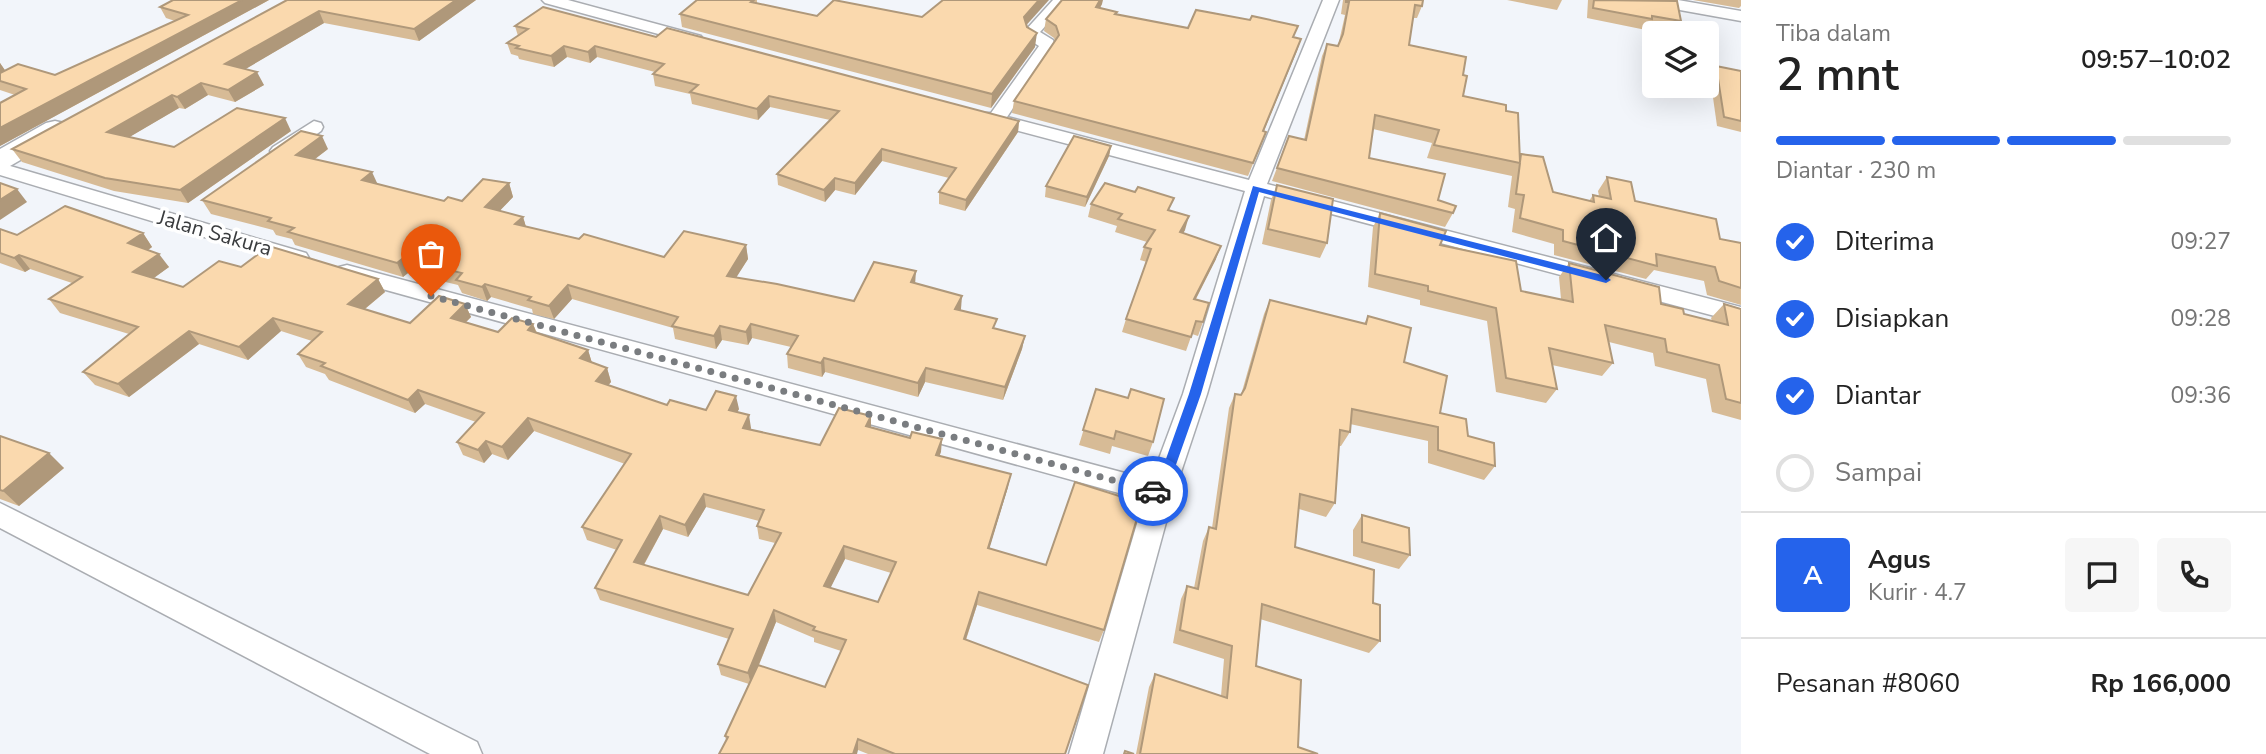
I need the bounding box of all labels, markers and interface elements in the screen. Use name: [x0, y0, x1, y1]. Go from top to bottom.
text: Tiba dalam: [1776, 18, 1891, 49]
map controls: [1642, 21, 1719, 98]
button: layers: [1642, 21, 1719, 98]
text: 09:57–10:02: [2081, 42, 2231, 77]
text: 2 mnt: [1776, 43, 1899, 106]
text: Diantar · 230 m: [1776, 155, 1936, 186]
street label: Jalan Sakura: [154, 203, 275, 263]
pin: [1576, 208, 1636, 280]
icon: home: [1587, 219, 1625, 257]
icon: check: [1776, 223, 1814, 261]
pin: [401, 224, 461, 296]
text: Diterima: [1835, 224, 1935, 259]
text: 09:27: [2171, 226, 2231, 257]
icon: bag: [412, 235, 450, 273]
icon: check: [1776, 300, 1814, 338]
text: Disiapkan: [1835, 301, 1949, 336]
text: 09:28: [2171, 303, 2231, 334]
icon: check: [1776, 377, 1814, 415]
text: Diantar: [1835, 378, 1921, 413]
text: 09:36: [2171, 380, 2231, 411]
text: Sampai: [1835, 455, 1922, 490]
courier: [1118, 456, 1188, 526]
icon: car: [1134, 472, 1172, 510]
button: chat: [2065, 538, 2139, 612]
button: phone: [2157, 538, 2231, 612]
text: Agus: [1868, 542, 1931, 577]
text: A: [1803, 558, 1823, 593]
text: Kurir · 4.7: [1868, 577, 1967, 608]
text: Pesanan #8060: [1776, 666, 1960, 701]
text: Rp 166,000: [2090, 666, 2231, 701]

